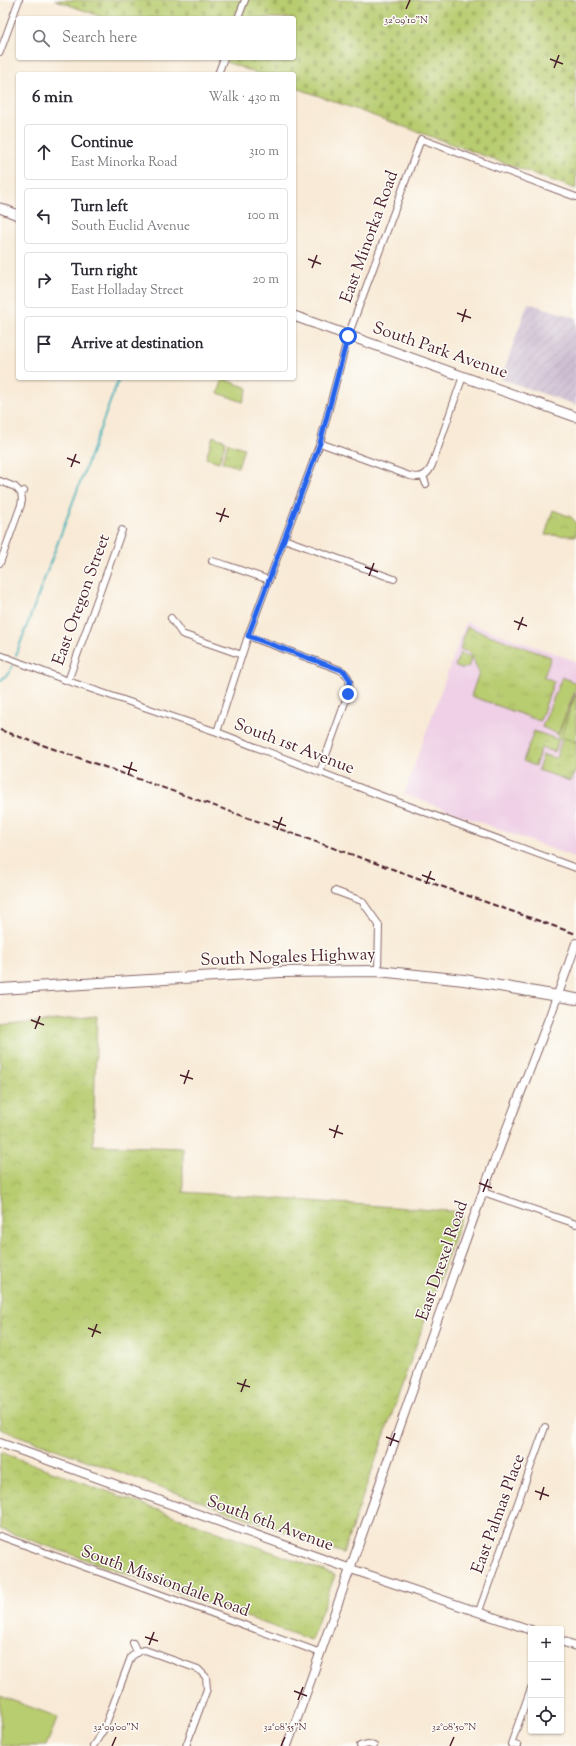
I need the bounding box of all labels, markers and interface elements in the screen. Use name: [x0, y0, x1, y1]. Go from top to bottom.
text: 32°09'10"N: [384, 13, 428, 28]
search box: [16, 16, 296, 60]
icon: search: [30, 27, 52, 49]
text: Search here: [62, 28, 137, 49]
text: 6 min: [32, 86, 73, 110]
text: Walk · 430 m: [209, 89, 280, 107]
text: Continue: [71, 133, 133, 154]
icon: ahead: [33, 141, 55, 163]
text: 310 m: [249, 143, 279, 161]
text: East Minorka Road: [71, 154, 177, 172]
street label: East Minorka Road: [335, 167, 405, 306]
text: Turn left: [71, 197, 128, 218]
icon: left: [33, 205, 55, 227]
text: 100 m: [247, 207, 279, 225]
text: South Euclid Avenue: [71, 218, 190, 236]
text: Turn right: [71, 261, 137, 282]
icon: right: [33, 269, 55, 291]
text: 20 m: [253, 271, 279, 289]
text: East Holladay Street: [71, 282, 184, 300]
street label: South Park Avenue: [369, 317, 511, 385]
route start: [339, 327, 357, 345]
icon: arrive: [33, 333, 55, 355]
text: Arrive at destination: [71, 334, 204, 355]
street label: East Oregon Street: [47, 531, 117, 669]
route end: [339, 685, 357, 703]
street label: South 1st Avenue: [230, 713, 358, 781]
street label: South Nogales Highway: [200, 943, 377, 973]
street label: East Drexel Road: [411, 1197, 475, 1324]
street label: East Palmas Place: [466, 1451, 532, 1577]
street label: South 6th Avenue: [203, 1490, 337, 1558]
street label: South Missiondale Road: [77, 1540, 253, 1624]
map controls: [528, 1626, 564, 1734]
button: +: [528, 1626, 564, 1662]
button: −: [528, 1662, 564, 1698]
button: locate: [528, 1698, 564, 1734]
text: 32°09'00"N: [93, 1720, 139, 1735]
text: 32°08'55"N: [263, 1720, 307, 1735]
text: 32°08'50"N: [432, 1720, 476, 1735]

